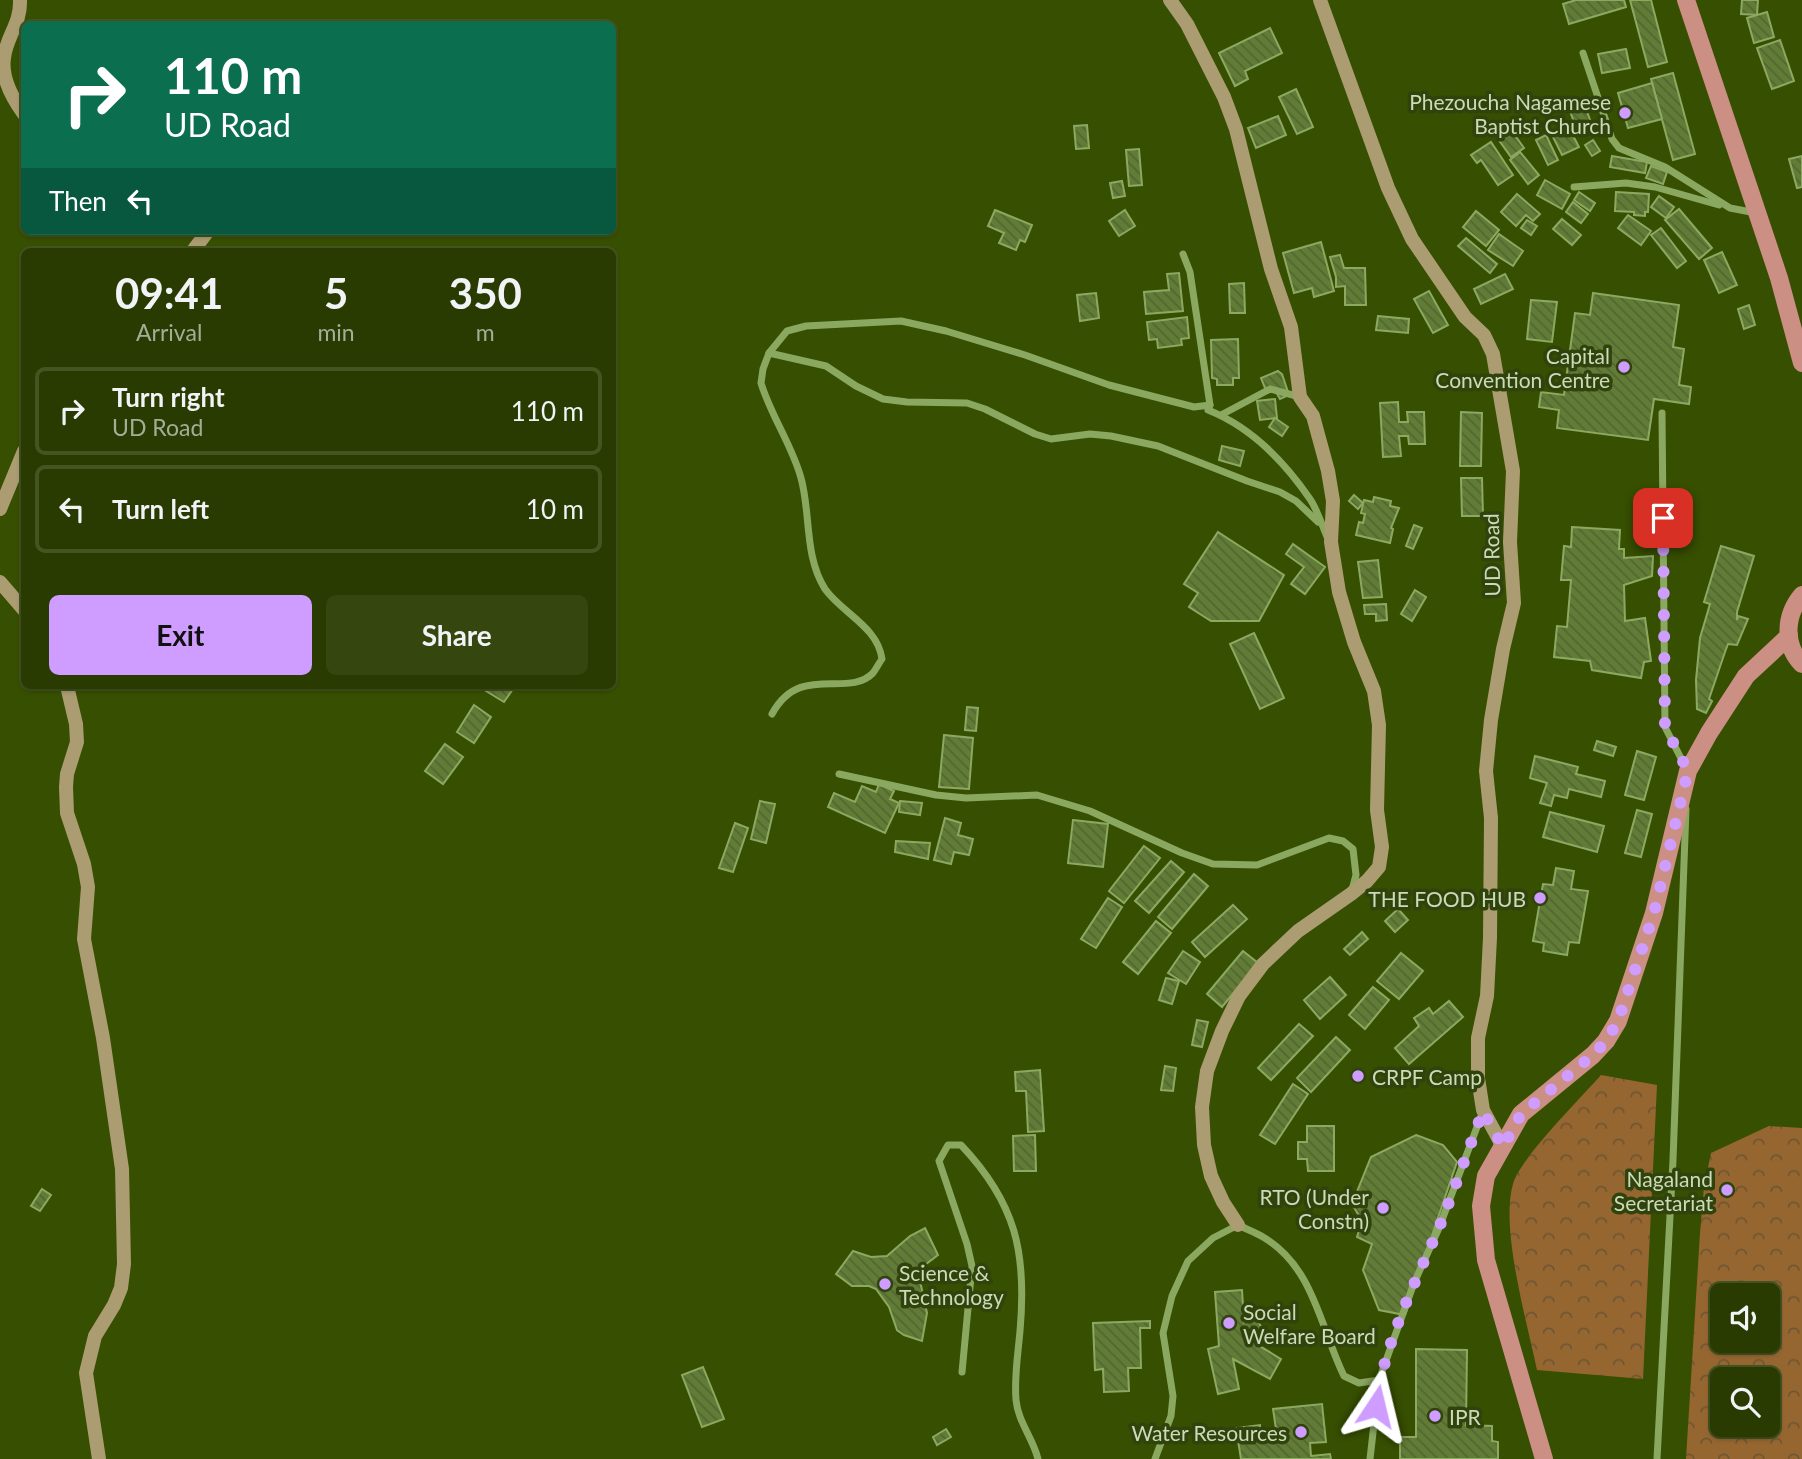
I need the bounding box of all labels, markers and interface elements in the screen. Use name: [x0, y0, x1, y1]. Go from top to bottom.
text: 110 m: [164, 46, 302, 104]
icon: right: [49, 49, 140, 140]
place label: Phezoucha Nagamese Baptist Church: [1409, 89, 1611, 138]
text: UD Road: [164, 105, 291, 144]
marker: Phezoucha Nagamese Baptist Church: [1617, 105, 1633, 121]
icon: left: [121, 182, 159, 220]
text: Then: [49, 185, 107, 217]
text: 09:41: [115, 268, 223, 318]
text: 5: [324, 268, 348, 318]
text: 350: [449, 268, 522, 318]
text: Arrival: [136, 318, 202, 346]
text: min: [317, 318, 355, 346]
text: m: [476, 318, 495, 346]
place label: Capital Convention Centre: [1435, 343, 1610, 392]
marker: Capital Convention Centre: [1616, 359, 1632, 375]
text: Turn right: [112, 381, 225, 413]
icon: right: [53, 392, 91, 430]
text: 110 m: [511, 395, 584, 427]
text: UD Road: [112, 413, 203, 441]
pin: [1633, 488, 1693, 548]
icon: left: [53, 490, 91, 528]
text: Turn left: [112, 493, 209, 525]
text: 10 m: [526, 493, 584, 525]
icon: arrive: [1644, 499, 1682, 537]
street label: UD Road: [1478, 513, 1504, 597]
button: Exit: [49, 595, 312, 675]
button: Share: [326, 595, 588, 675]
place label: THE FOOD HUB: [1368, 886, 1526, 911]
marker: THE FOOD HUB: [1532, 890, 1548, 906]
place label: CRPF Camp: [1372, 1064, 1482, 1089]
marker: CRPF Camp: [1350, 1068, 1366, 1084]
place label: Nagaland Secretariat: [1614, 1166, 1713, 1215]
marker: Nagaland Secretariat: [1719, 1182, 1735, 1198]
place label: RTO (Under Constn): [1259, 1184, 1369, 1233]
marker: RTO (Under Constn): [1375, 1200, 1391, 1216]
place label: Science & Technology: [899, 1260, 1004, 1309]
marker: Science & Technology: [877, 1276, 893, 1292]
map controls: [1710, 1283, 1780, 1437]
button: sound: [1710, 1283, 1780, 1353]
place label: Social Welfare Board: [1243, 1299, 1376, 1348]
marker: Social Welfare Board: [1221, 1315, 1237, 1331]
button: search: [1710, 1367, 1780, 1437]
position arrow: [1339, 1369, 1413, 1443]
place label: IPR: [1449, 1404, 1481, 1429]
marker: IPR: [1427, 1408, 1443, 1424]
place label: Water Resources: [1131, 1420, 1287, 1445]
marker: Water Resources: [1293, 1424, 1309, 1440]

